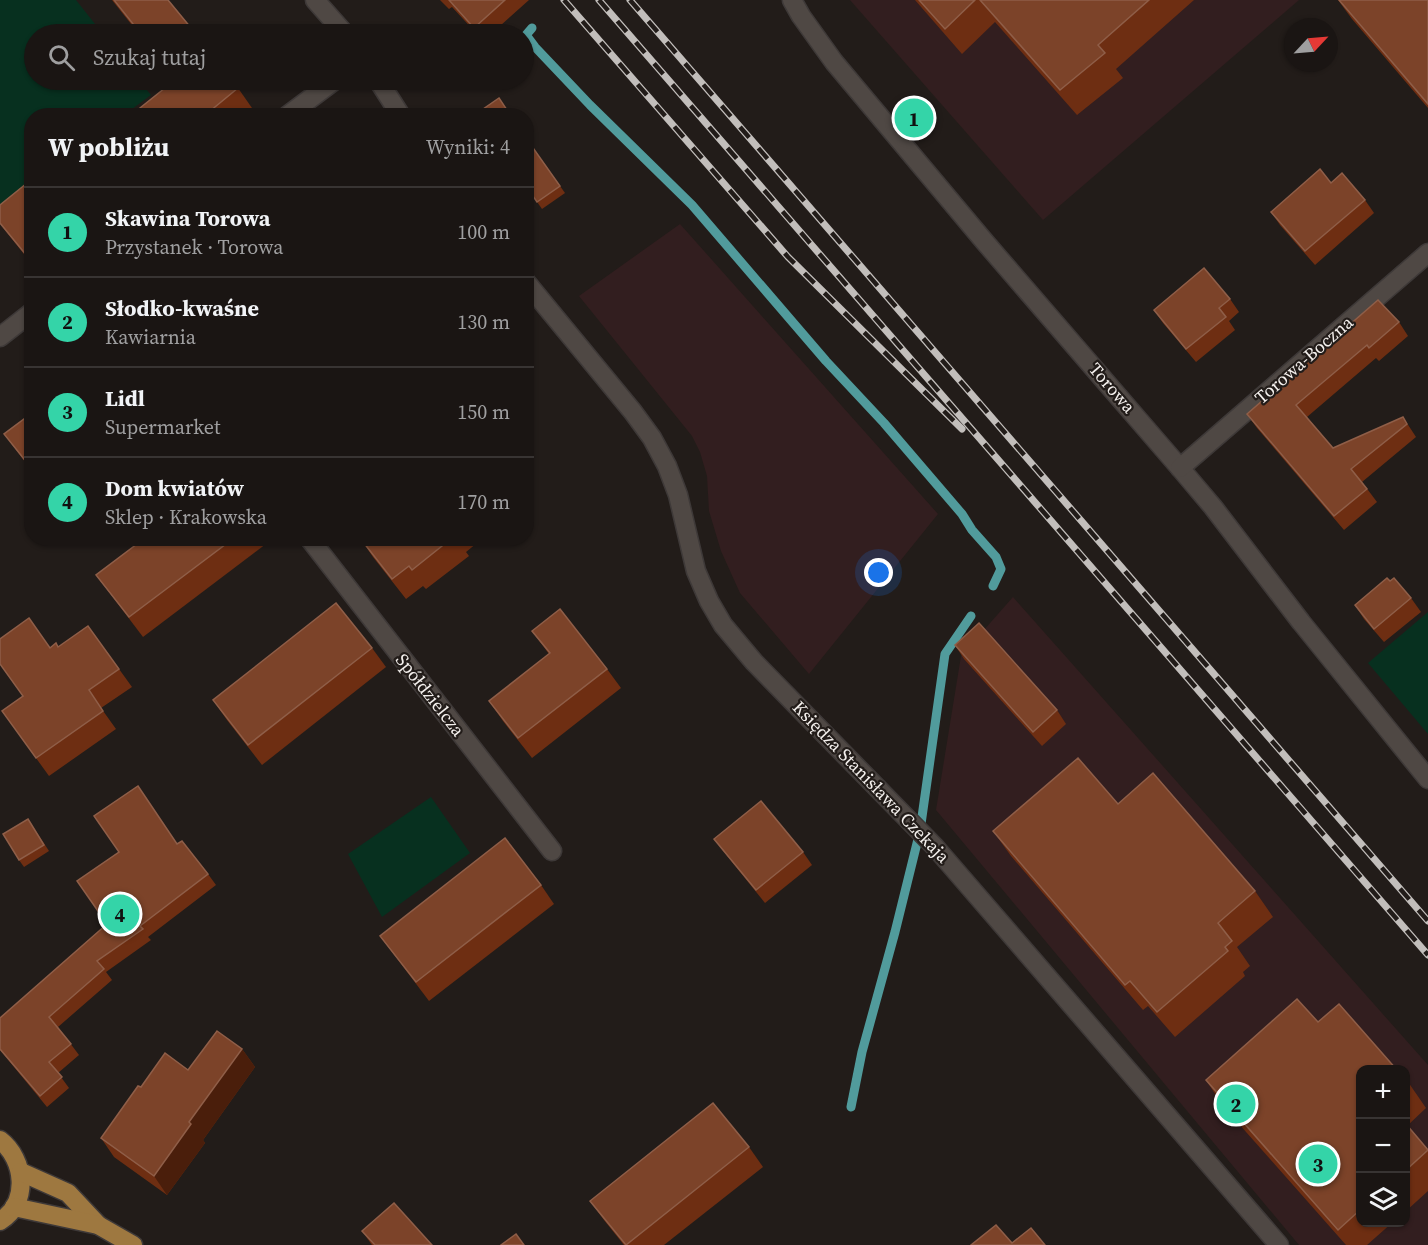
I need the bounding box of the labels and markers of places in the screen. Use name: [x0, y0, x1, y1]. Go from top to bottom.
pin: 1: [894, 96, 934, 140]
pin: 4: [100, 892, 140, 936]
pin: 2: [1216, 1082, 1256, 1126]
pin: 3: [1298, 1142, 1338, 1186]

